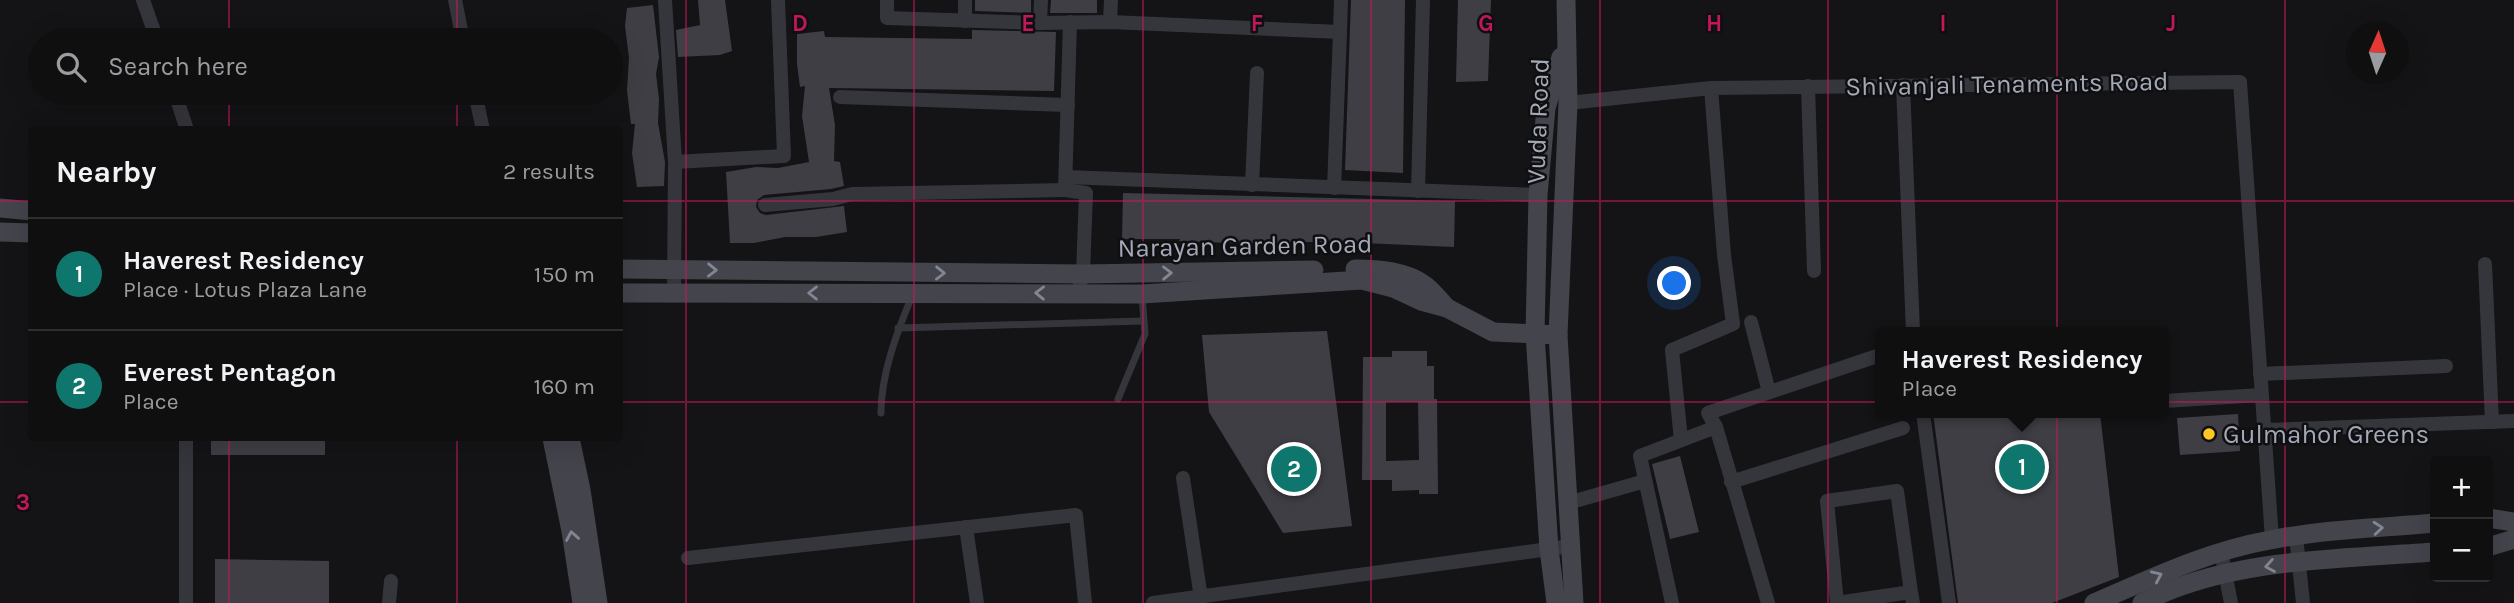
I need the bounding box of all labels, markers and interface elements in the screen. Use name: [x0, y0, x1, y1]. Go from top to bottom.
text: D: [792, 10, 808, 37]
text: E: [1021, 10, 1035, 37]
text: F: [1251, 10, 1263, 37]
text: G: [1478, 10, 1494, 37]
text: H: [1706, 10, 1722, 37]
text: I: [1939, 10, 1947, 37]
text: J: [2166, 10, 2176, 37]
north arrow: [2346, 21, 2409, 84]
search box: [28, 28, 623, 105]
icon: search: [52, 48, 90, 86]
text: Search here: [108, 51, 248, 82]
street label: Vuda Road: [1520, 57, 1556, 185]
street label: Shivanjali Tenaments Road: [1845, 66, 2169, 102]
text: Nearby: [56, 154, 156, 190]
text: 2 results: [503, 158, 595, 185]
street label: Narayan Garden Road: [1117, 228, 1373, 264]
text: Haverest Residency: [123, 245, 364, 276]
text: 1: [75, 261, 83, 288]
text: 150 m: [534, 261, 595, 288]
one-way arrow: [707, 262, 718, 278]
one-way arrow: [934, 265, 945, 280]
one-way arrow: [1162, 265, 1173, 280]
your location: [1657, 266, 1691, 300]
text: Place · Lotus Plaza Lane: [123, 276, 367, 303]
one-way arrow: [807, 285, 818, 300]
one-way arrow: [1035, 285, 1045, 301]
popup: [1875, 327, 2169, 418]
text: Haverest Residency: [1902, 344, 2142, 375]
text: Everest Pentagon: [123, 357, 337, 388]
text: 2: [72, 373, 86, 400]
text: 160 m: [534, 373, 595, 400]
text: Place: [1902, 375, 1957, 402]
text: Place: [123, 388, 179, 415]
place label: Gulmahor Greens: [2223, 419, 2429, 450]
marker: Gulmahor Greens: [2201, 426, 2217, 442]
pin: 1: [1999, 441, 2045, 493]
pin: 2: [1271, 443, 1317, 495]
map controls: [2430, 456, 2493, 582]
button: +: [2430, 456, 2493, 519]
text: 3: [16, 489, 30, 516]
button: −: [2430, 519, 2493, 582]
one-way arrow: [2372, 521, 2384, 536]
one-way arrow: [565, 530, 580, 542]
one-way arrow: [2264, 558, 2276, 573]
one-way arrow: [2150, 570, 2162, 584]

